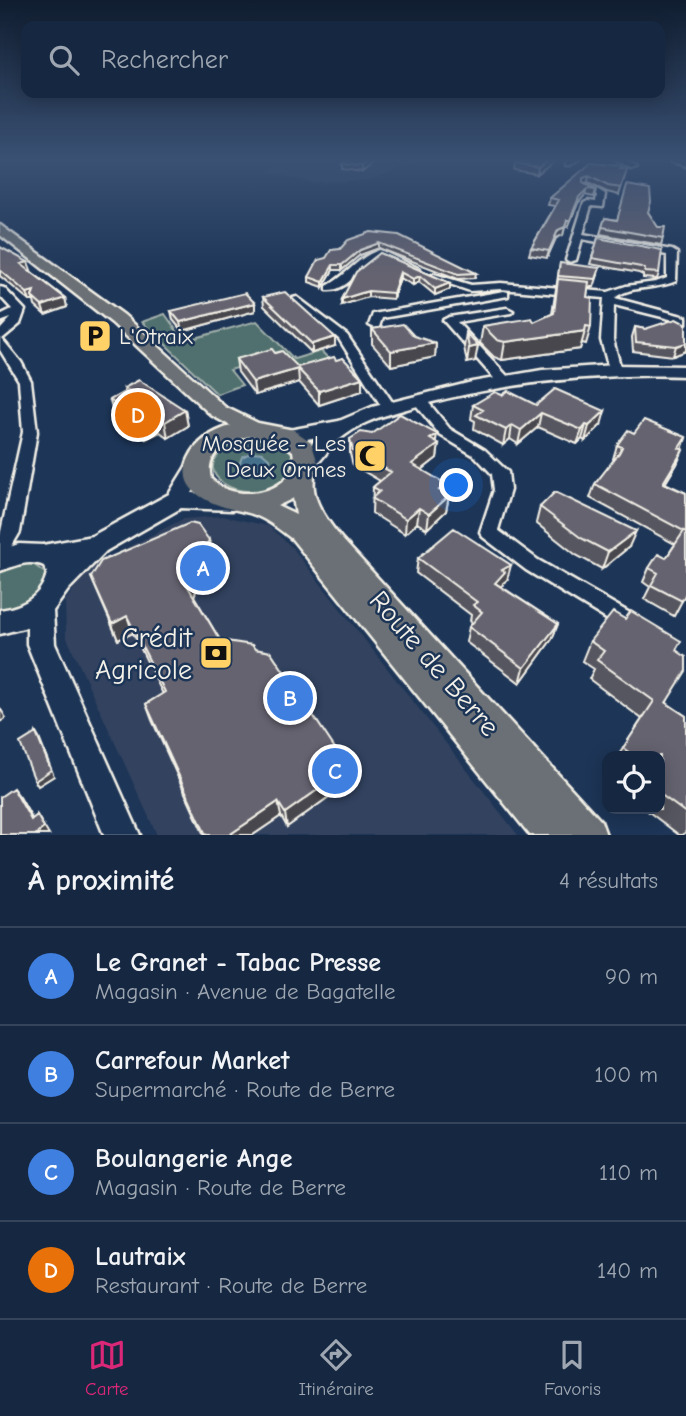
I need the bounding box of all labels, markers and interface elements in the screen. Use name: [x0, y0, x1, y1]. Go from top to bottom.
search box: [21, 21, 665, 98]
icon: search: [45, 41, 83, 79]
text: Rechercher: [101, 45, 228, 75]
parking icon: L'Otraix: [76, 317, 114, 355]
place label: L'Otraix: [119, 323, 193, 350]
pin: D: [115, 389, 161, 441]
place label: Mosquée - Les Deux Ormes: [202, 430, 346, 483]
mosque icon: Mosquée - Les Deux Ormes: [351, 437, 389, 475]
your location: [439, 468, 473, 502]
pin: A: [180, 542, 226, 594]
street label: Route de Berre: [363, 585, 506, 743]
place label: Crédit Agricole: [95, 622, 193, 686]
bank icon: Crédit Agricole: [197, 634, 235, 672]
pin: B: [267, 672, 313, 724]
pin: C: [312, 745, 358, 797]
map controls: [602, 751, 665, 814]
button: locate: [602, 751, 665, 814]
text: À proximité: [28, 863, 174, 898]
text: 4 résultats: [559, 867, 658, 894]
text: Le Granet - Tabac Presse: [95, 948, 381, 978]
text: A: [45, 963, 57, 990]
text: 90 m: [605, 963, 658, 990]
text: Magasin · Avenue de Bagatelle: [95, 978, 395, 1005]
text: Carrefour Market: [95, 1046, 289, 1076]
text: B: [44, 1061, 58, 1088]
text: 100 m: [594, 1061, 658, 1088]
text: Supermarché · Route de Berre: [95, 1076, 395, 1103]
text: Boulangerie Ange: [95, 1144, 293, 1174]
text: C: [44, 1159, 58, 1186]
text: 110 m: [599, 1159, 658, 1186]
text: Magasin · Route de Berre: [95, 1174, 346, 1201]
text: Lautraix: [95, 1242, 186, 1272]
text: D: [44, 1257, 58, 1284]
text: 140 m: [597, 1257, 658, 1284]
text: Restaurant · Route de Berre: [95, 1272, 367, 1299]
tab: Carte: [85, 1336, 128, 1400]
tab: Itinéraire: [299, 1336, 374, 1400]
tab: Favoris: [544, 1336, 601, 1400]

